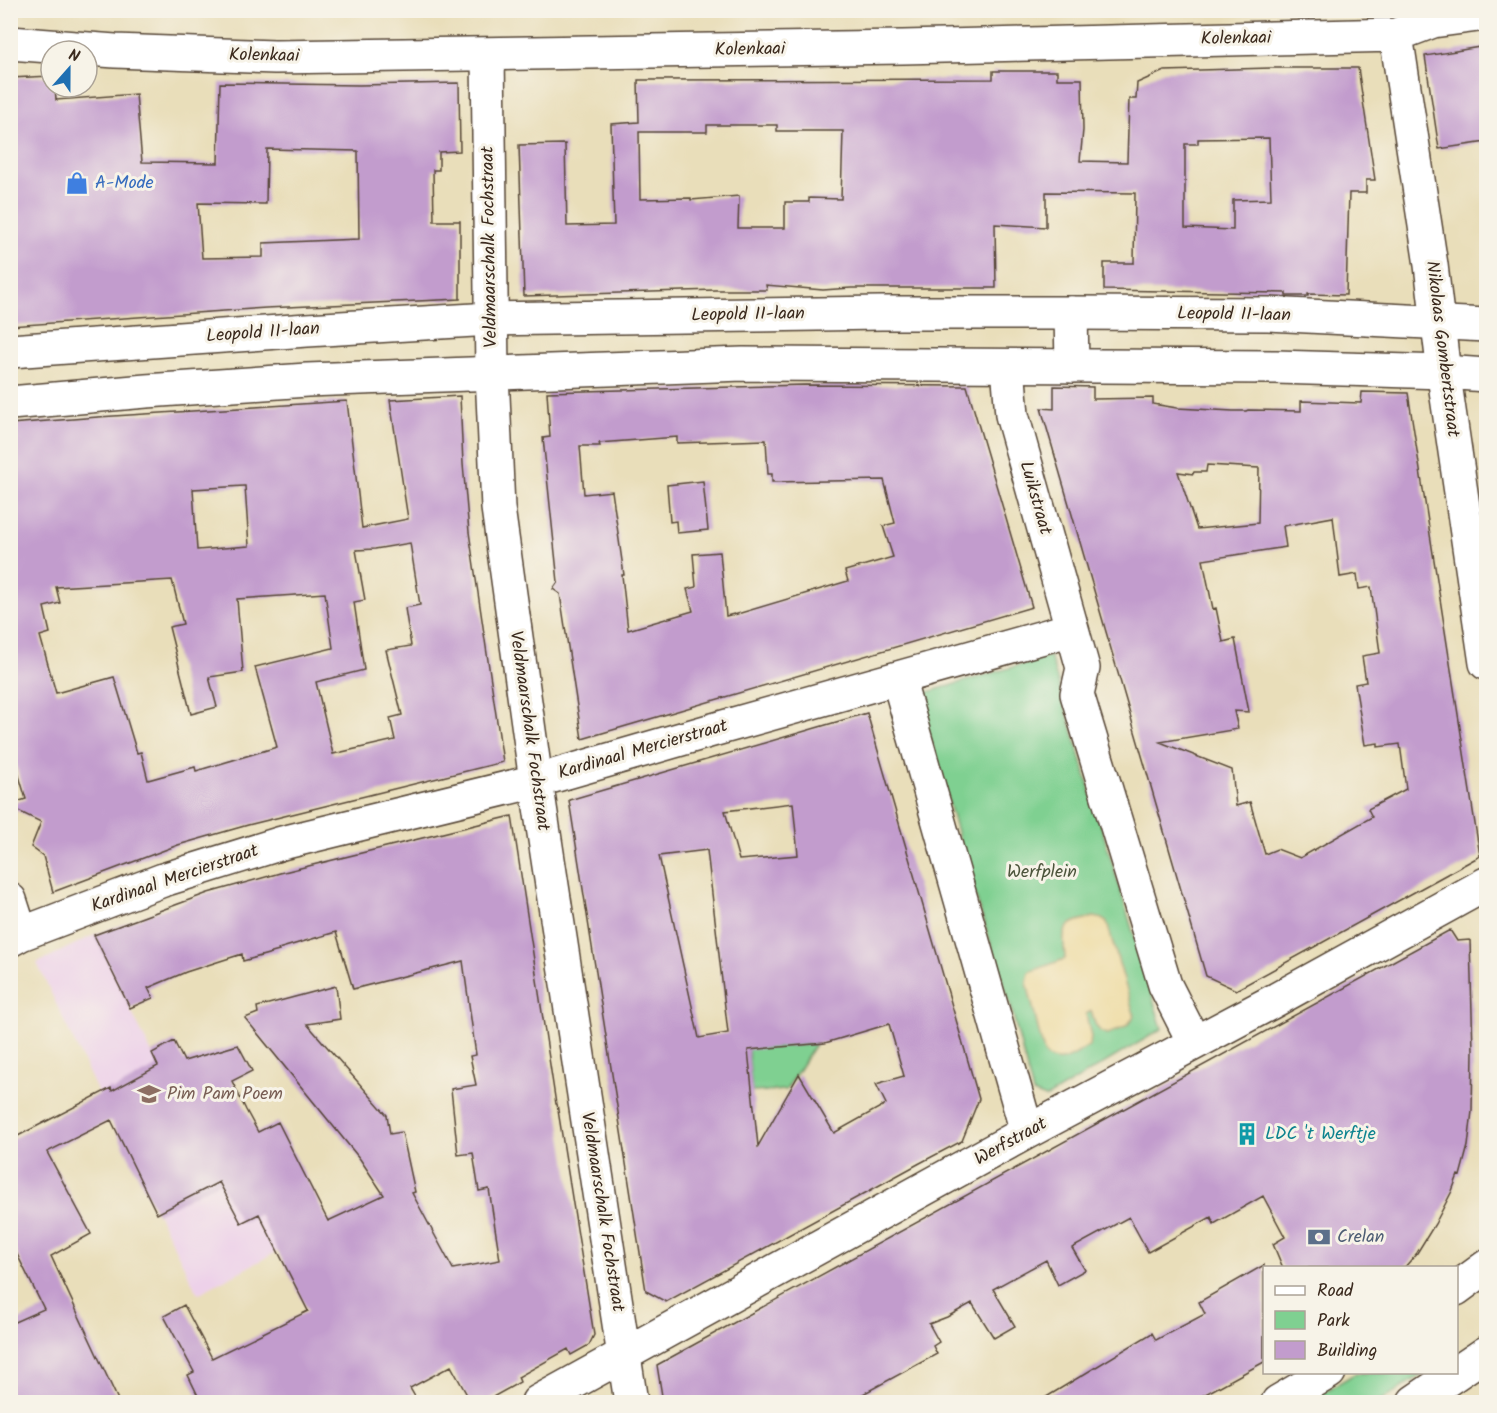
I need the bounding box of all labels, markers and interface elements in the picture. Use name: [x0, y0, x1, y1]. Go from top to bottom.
street label: Kolenkaai: [1200, 24, 1272, 54]
street label: Kolenkaai: [714, 35, 786, 65]
north arrow: [39, 39, 99, 99]
street label: Kolenkaai: [228, 41, 300, 71]
text: N: [65, 43, 83, 70]
street label: Veldmaarschalk Fochstraat: [474, 145, 506, 348]
place label: A-Mode: [95, 169, 154, 198]
shop icon: A-Mode: [64, 170, 90, 196]
street label: Nikolaas Gombertstraat: [1417, 259, 1467, 440]
street label: Leopold II-laan: [691, 300, 805, 330]
street label: Leopold II-laan: [1177, 300, 1291, 330]
street label: Leopold II-laan: [205, 315, 321, 351]
street label: Luikstraat: [1011, 458, 1060, 539]
street label: Veldmaarschalk Fochstraat: [501, 629, 558, 834]
street label: Kardinaal Mercierstraat: [555, 712, 732, 788]
street label: Kardinaal Mercierstraat: [87, 836, 264, 921]
park label: Werfplein: [1007, 858, 1077, 887]
place label: Pim Pam Poem: [167, 1080, 283, 1109]
school or university icon: Pim Pam Poem: [136, 1081, 162, 1107]
street label: Veldmaarschalk Fochstraat: [572, 1110, 632, 1315]
street label: Werfstraat: [969, 1110, 1054, 1174]
place label: LDC 't Werftje: [1265, 1120, 1376, 1149]
building icon: LDC 't Werftje: [1234, 1121, 1260, 1147]
place label: Crelan: [1337, 1223, 1384, 1252]
bank icon: Crelan: [1306, 1224, 1332, 1250]
legend: [1263, 1266, 1458, 1374]
text: Road: [1317, 1277, 1354, 1306]
text: Park: [1317, 1307, 1350, 1336]
text: Building: [1317, 1337, 1377, 1366]

